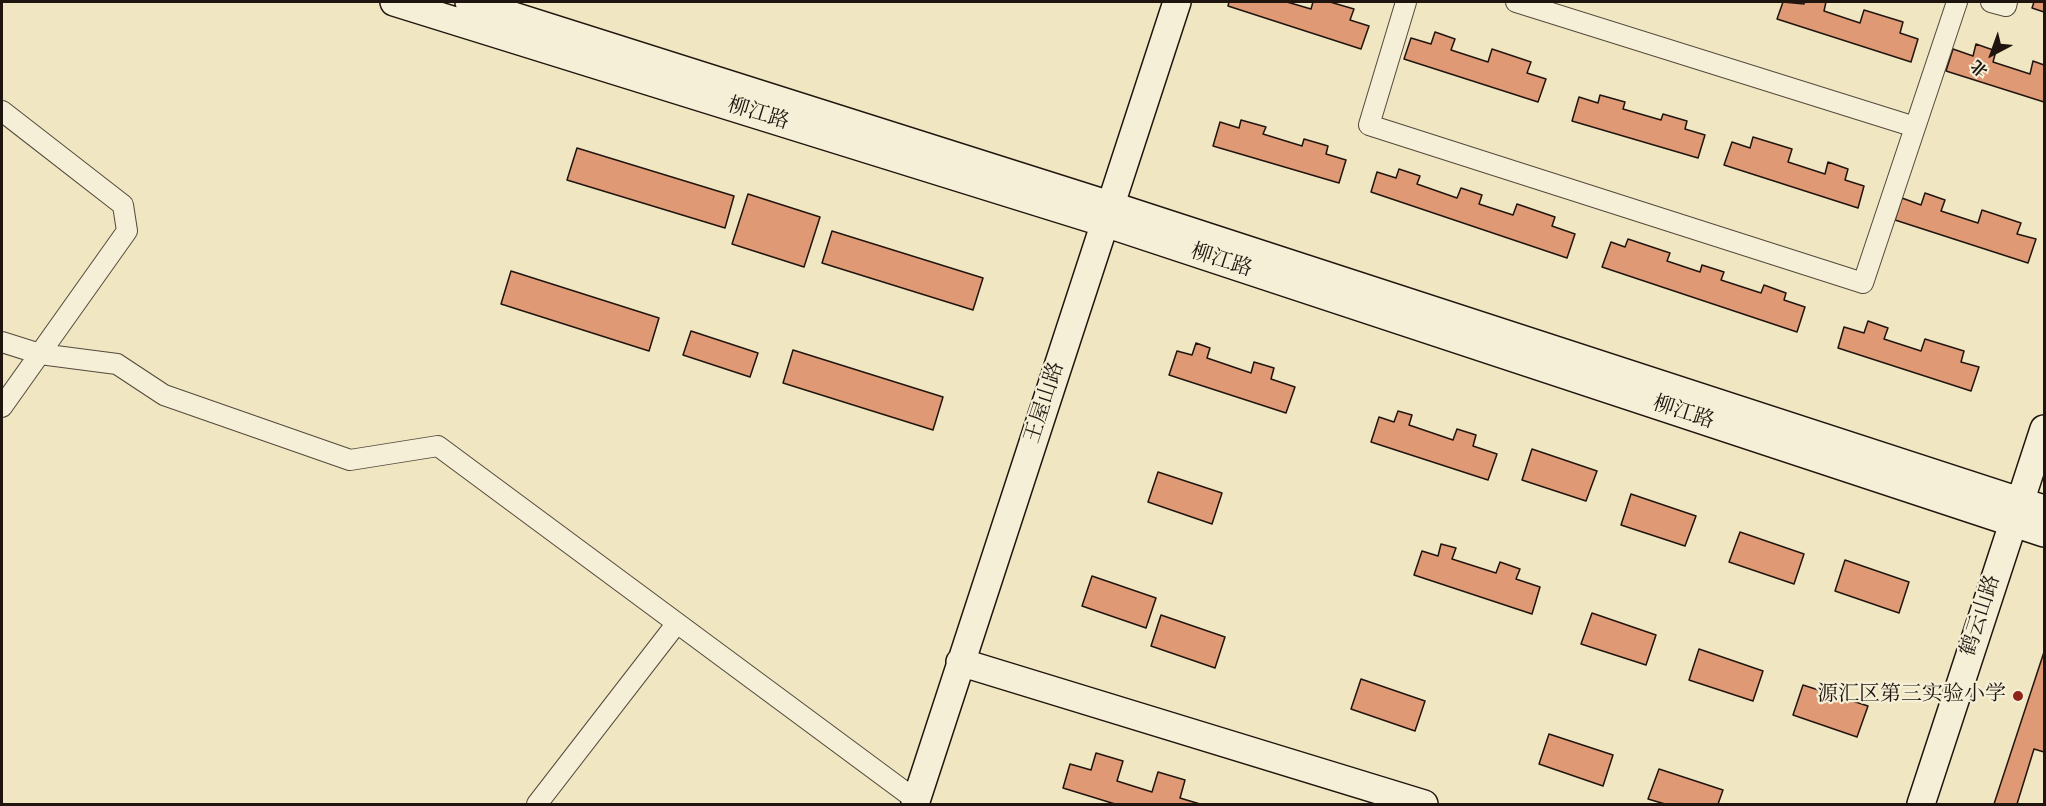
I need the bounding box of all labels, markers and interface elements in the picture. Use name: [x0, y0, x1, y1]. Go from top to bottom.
north arrow: [1962, 24, 2022, 84]
text: 北: [1968, 55, 1993, 80]
street label: 柳江路: [724, 94, 792, 136]
street label: 柳江路: [1187, 240, 1255, 284]
street label: 王屋山路: [1021, 359, 1071, 447]
street label: 柳江路: [1649, 392, 1717, 436]
street label: 鹤云山路: [1957, 572, 2007, 660]
place label: 源汇区第三实验小学: [1817, 683, 2006, 709]
marker: 源汇区第三实验小学: [2011, 689, 2025, 703]

